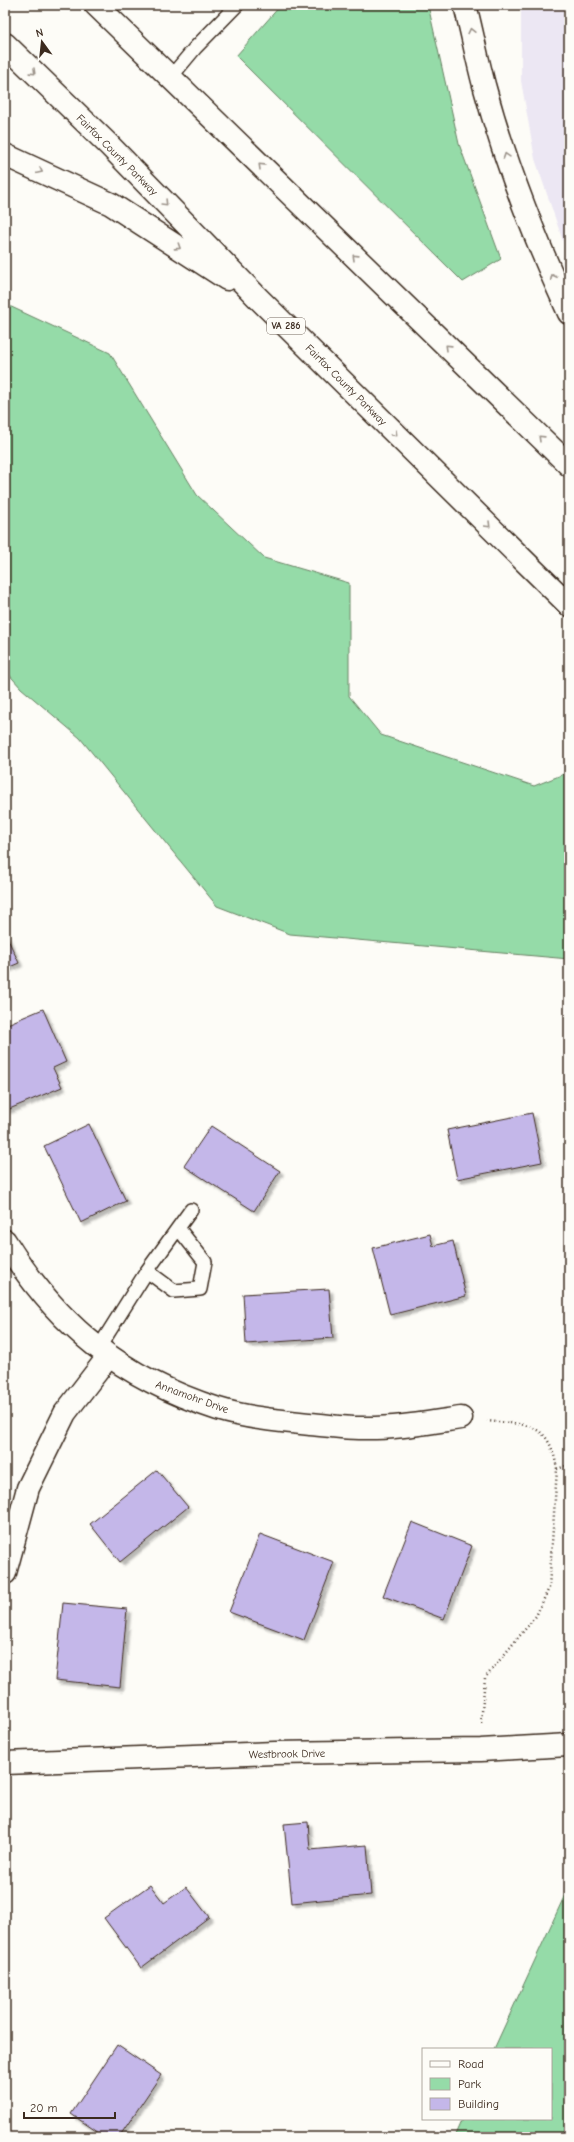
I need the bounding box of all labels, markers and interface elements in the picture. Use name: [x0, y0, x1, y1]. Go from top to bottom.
north arrow: [22, 22, 62, 62]
text: N: [34, 26, 45, 40]
one-way arrow: [468, 28, 476, 34]
one-way arrow: [28, 67, 36, 74]
street label: Fairfax County Parkway: [74, 112, 160, 198]
one-way arrow: [503, 153, 511, 160]
one-way arrow: [258, 163, 266, 171]
one-way arrow: [36, 166, 44, 174]
one-way arrow: [160, 198, 168, 206]
one-way arrow: [174, 243, 181, 250]
one-way arrow: [352, 254, 360, 262]
one-way arrow: [550, 274, 558, 282]
road number: VA 286: [267, 318, 305, 334]
street label: Fairfax County Parkway: [303, 342, 389, 428]
one-way arrow: [445, 345, 453, 352]
one-way arrow: [390, 429, 398, 436]
one-way arrow: [538, 435, 546, 443]
one-way arrow: [483, 520, 491, 528]
street label: Annamohr Drive: [154, 1378, 231, 1416]
street label: Westbrook Drive: [249, 1747, 326, 1761]
legend: [422, 2048, 552, 2120]
text: Road: [458, 2057, 484, 2071]
text: Park: [458, 2077, 481, 2091]
scale bar: [24, 2094, 115, 2120]
text: Building: [458, 2097, 499, 2111]
text: 20 m: [30, 2101, 58, 2115]

